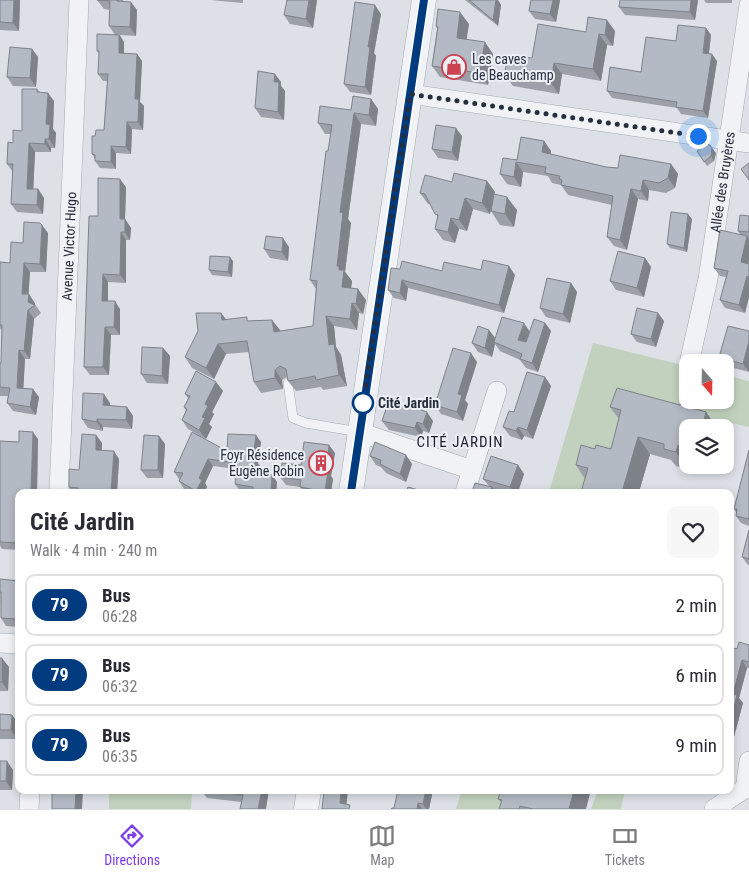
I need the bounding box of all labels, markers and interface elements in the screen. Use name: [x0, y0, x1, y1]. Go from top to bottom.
place label: Les caves de Beauchamp: [472, 51, 554, 83]
shop icon: Les caves de Beauchamp: [441, 54, 467, 80]
your location: [686, 124, 711, 149]
street label: Allée des Bruyères: [707, 130, 738, 234]
street label: Avenue Victor Hugo: [59, 191, 79, 301]
north arrow: [679, 354, 734, 409]
map controls: [679, 354, 734, 474]
marker: Cité Jardin: [352, 392, 374, 414]
place label: Cité Jardin: [378, 395, 439, 411]
button: layers: [679, 419, 734, 474]
district label: CITÉ JARDIN: [416, 433, 504, 451]
place label: Foyr Résidence Eugène Robin: [220, 447, 304, 479]
building icon: Foyr Résidence Eugène Robin: [308, 450, 334, 476]
button: heart: [667, 506, 719, 558]
text: Cité Jardin: [30, 508, 135, 536]
text: Walk · 4 min · 240 m: [30, 541, 157, 560]
text: Bus: [102, 584, 131, 607]
text: 79: [50, 594, 69, 615]
text: 2 min: [675, 594, 717, 617]
text: 06:28: [102, 607, 137, 626]
text: Bus: [102, 654, 131, 677]
text: 79: [50, 664, 69, 685]
text: 6 min: [675, 664, 717, 687]
text: 06:32: [102, 677, 137, 696]
text: Bus: [102, 724, 131, 747]
text: 79: [50, 734, 69, 755]
text: 9 min: [675, 734, 717, 757]
text: 06:35: [102, 747, 137, 766]
tab: Directions: [104, 822, 160, 868]
tab: Map: [368, 822, 396, 868]
tab: Tickets: [605, 822, 645, 868]

